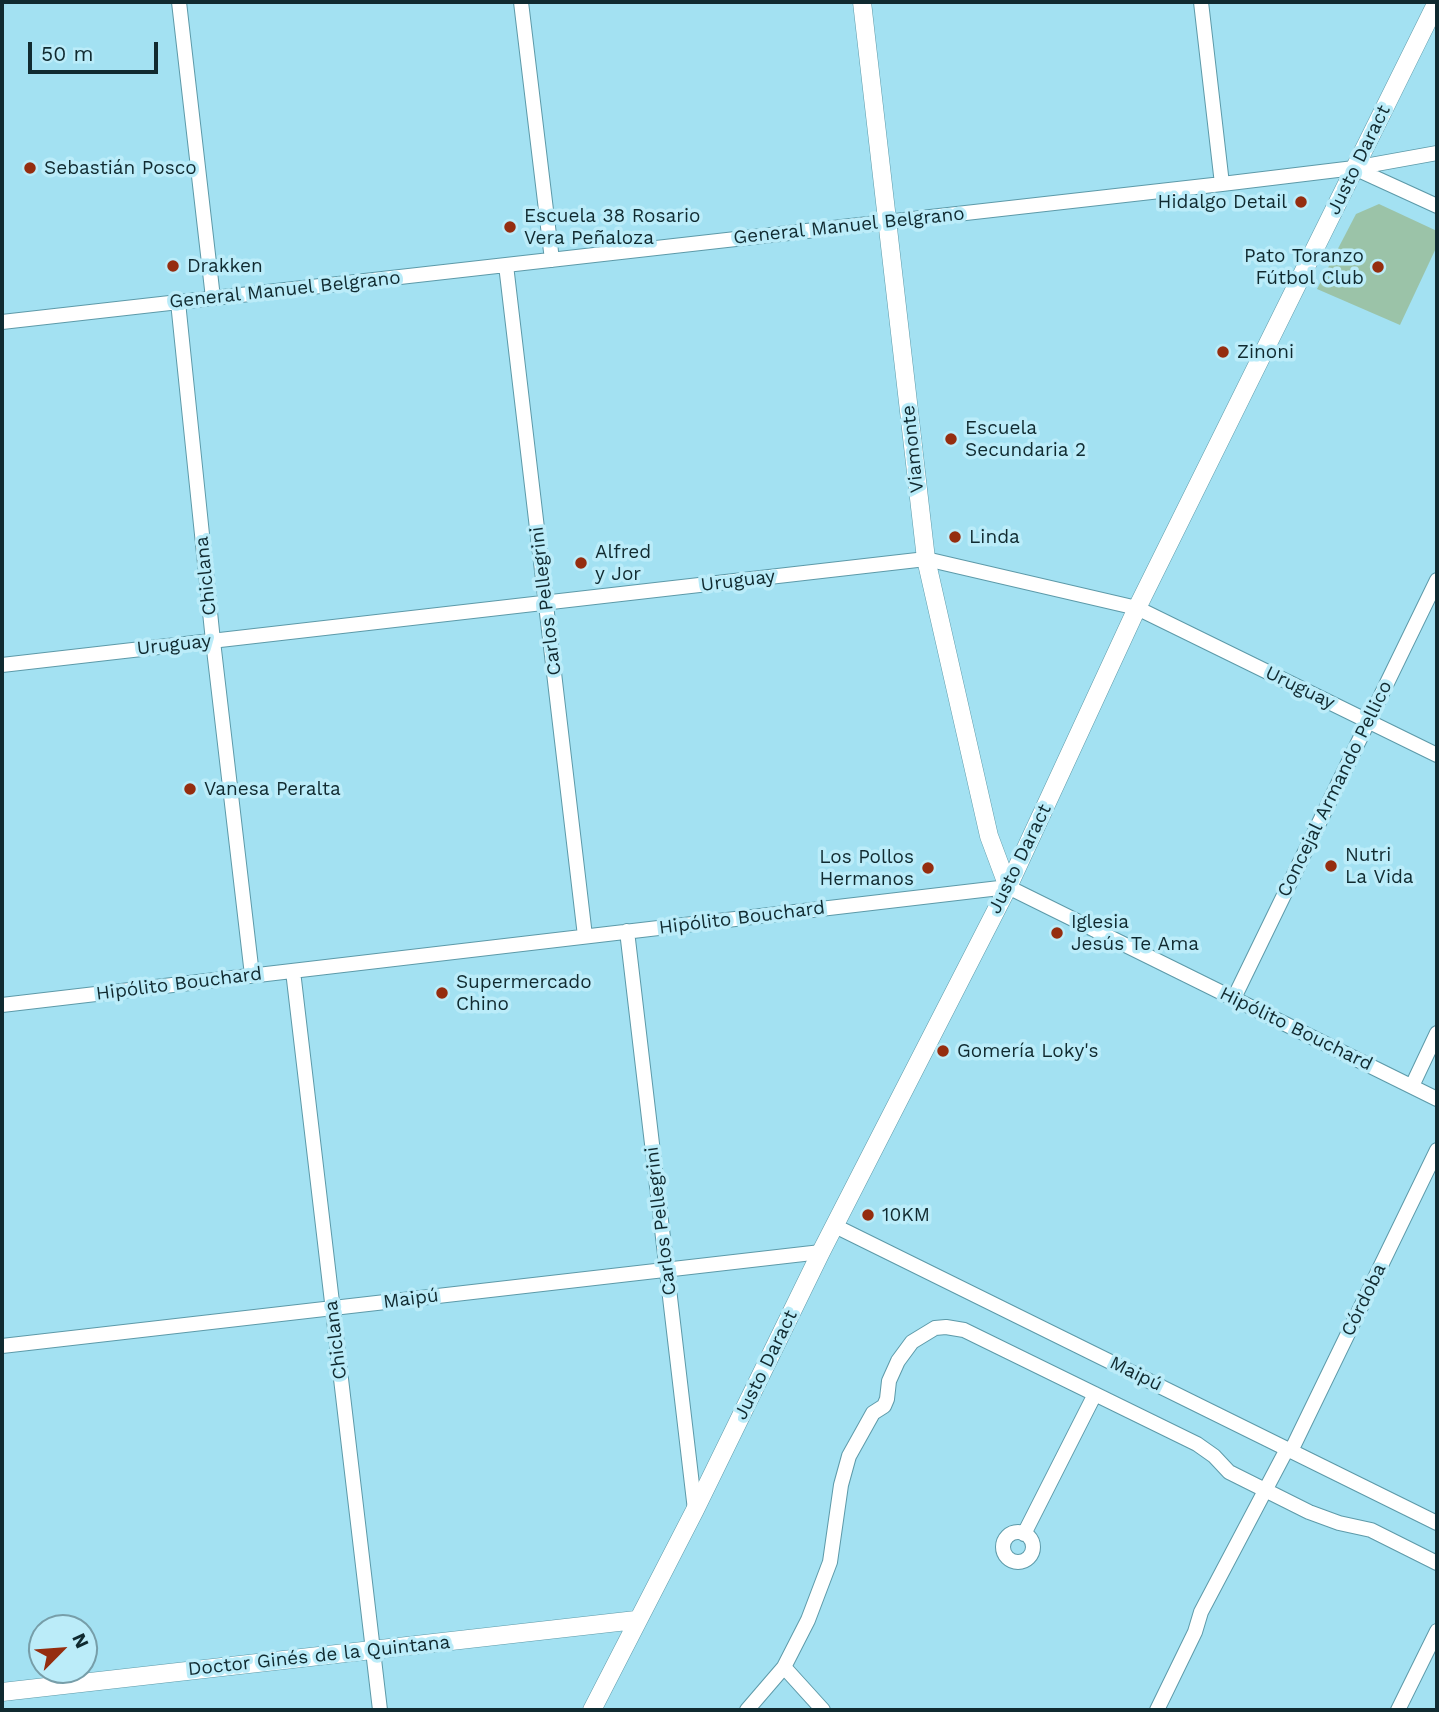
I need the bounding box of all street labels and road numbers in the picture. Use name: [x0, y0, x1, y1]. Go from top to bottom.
street label: Justo Daract: [1323, 101, 1395, 219]
street label: General Manuel Belgrano: [732, 203, 966, 249]
street label: General Manuel Belgrano: [168, 267, 402, 313]
street label: Viamonte: [897, 404, 929, 494]
street label: Carlos Pellegrini: [526, 525, 566, 677]
street label: Chiclana: [191, 535, 221, 617]
street label: Uruguay: [700, 565, 776, 597]
street label: Uruguay: [136, 630, 212, 660]
street label: Uruguay: [1261, 661, 1339, 715]
street label: Concejal Armando Pellico: [1273, 677, 1397, 901]
street label: Justo Daract: [984, 800, 1056, 918]
street label: Hipólito Bouchard: [658, 897, 826, 939]
street label: Hipólito Bouchard: [95, 963, 263, 1005]
street label: Hipólito Bouchard: [1216, 982, 1376, 1076]
street label: Carlos Pellegrini: [641, 1145, 681, 1297]
street label: Córdoba: [1337, 1260, 1391, 1340]
street label: Maipú: [382, 1284, 440, 1314]
street label: Chiclana: [320, 1299, 352, 1381]
street label: Justo Daract: [730, 1306, 802, 1424]
street label: Maipú: [1106, 1352, 1166, 1396]
street label: Doctor Ginés de la Quintana: [187, 1631, 451, 1681]

